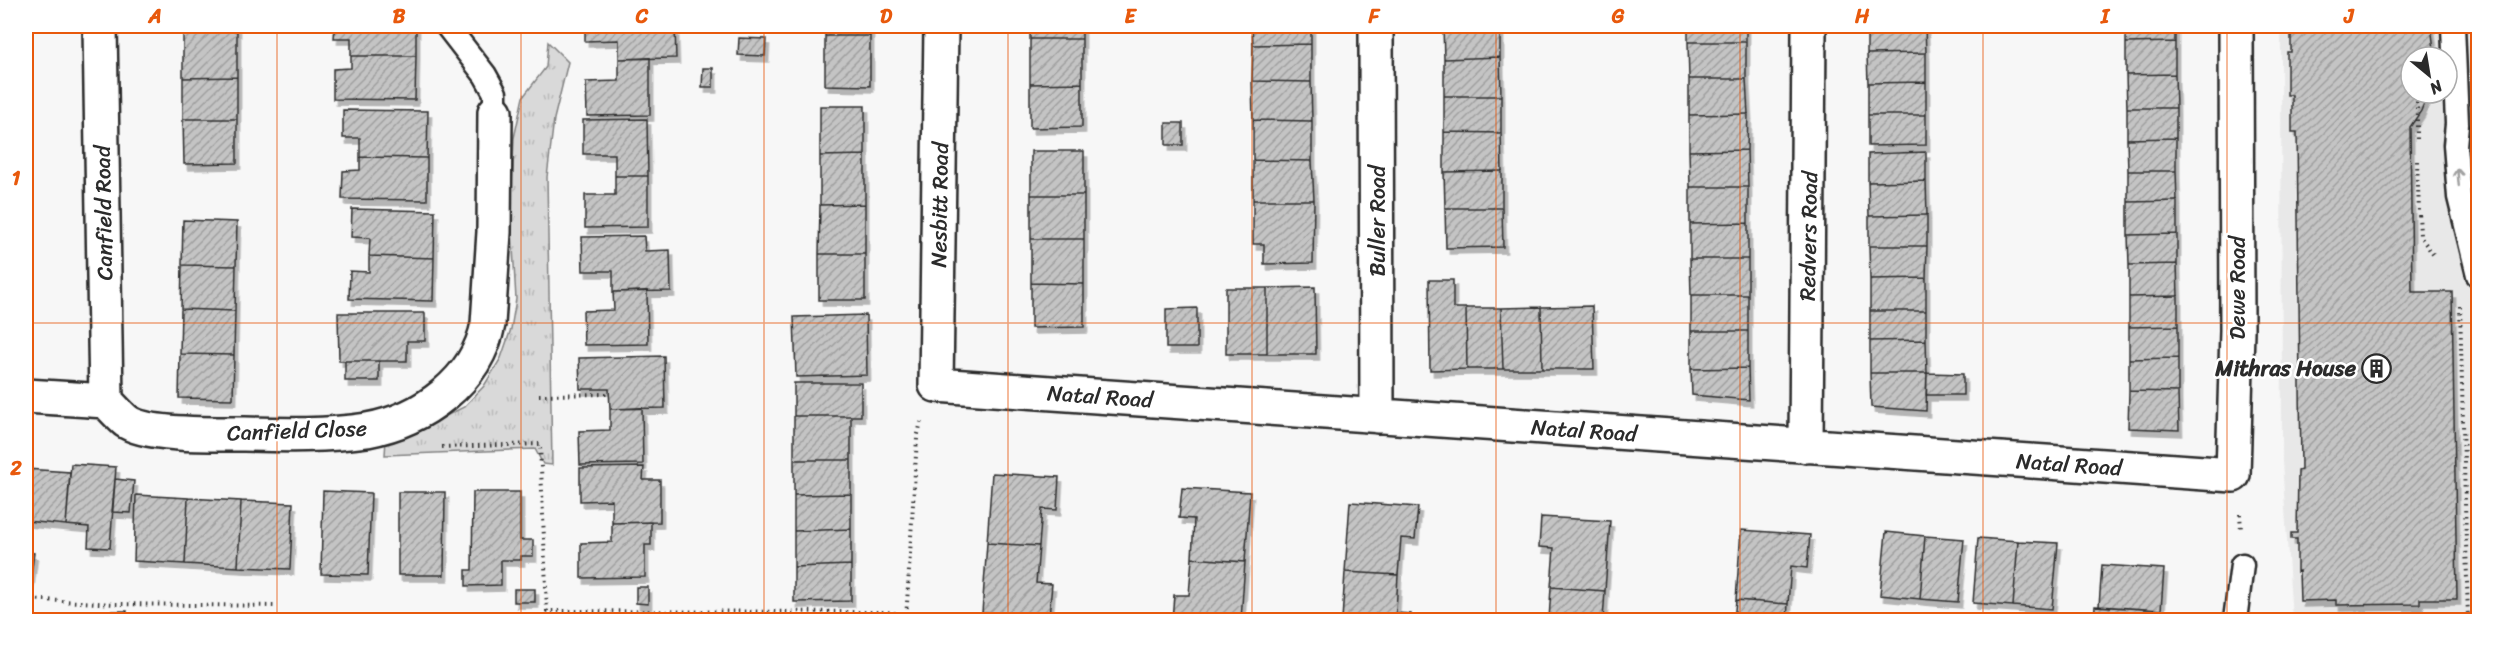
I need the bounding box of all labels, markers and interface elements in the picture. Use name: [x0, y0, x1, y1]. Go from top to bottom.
text: A: [147, 0, 162, 34]
text: B: [393, 0, 406, 34]
text: C: [635, 0, 649, 34]
text: D: [880, 0, 893, 34]
text: E: [1124, 0, 1137, 34]
text: F: [1368, 0, 1381, 34]
text: G: [1611, 0, 1625, 34]
text: H: [1854, 0, 1870, 34]
text: I: [2100, 0, 2111, 34]
text: J: [2343, 0, 2355, 34]
north arrow: [2399, 45, 2459, 105]
text: N: [2423, 72, 2449, 103]
street label: Nesbitt Road: [919, 141, 960, 268]
street label: Canfield Road: [83, 144, 124, 281]
text: 1: [12, 161, 21, 196]
street label: Buller Road: [1358, 164, 1397, 277]
one-way arrow: [2452, 168, 2463, 187]
street label: Redvers Road: [1788, 170, 1829, 301]
street label: Dewe Road: [2218, 235, 2257, 340]
place label: Mithras House: [2214, 349, 2357, 388]
building icon: Mithras House: [2361, 352, 2393, 384]
street label: Natal Road: [1046, 373, 1156, 420]
street label: Natal Road: [1530, 407, 1640, 454]
street label: Canfield Close: [226, 409, 368, 452]
street label: Natal Road: [2015, 441, 2125, 488]
text: 2: [9, 451, 22, 486]

